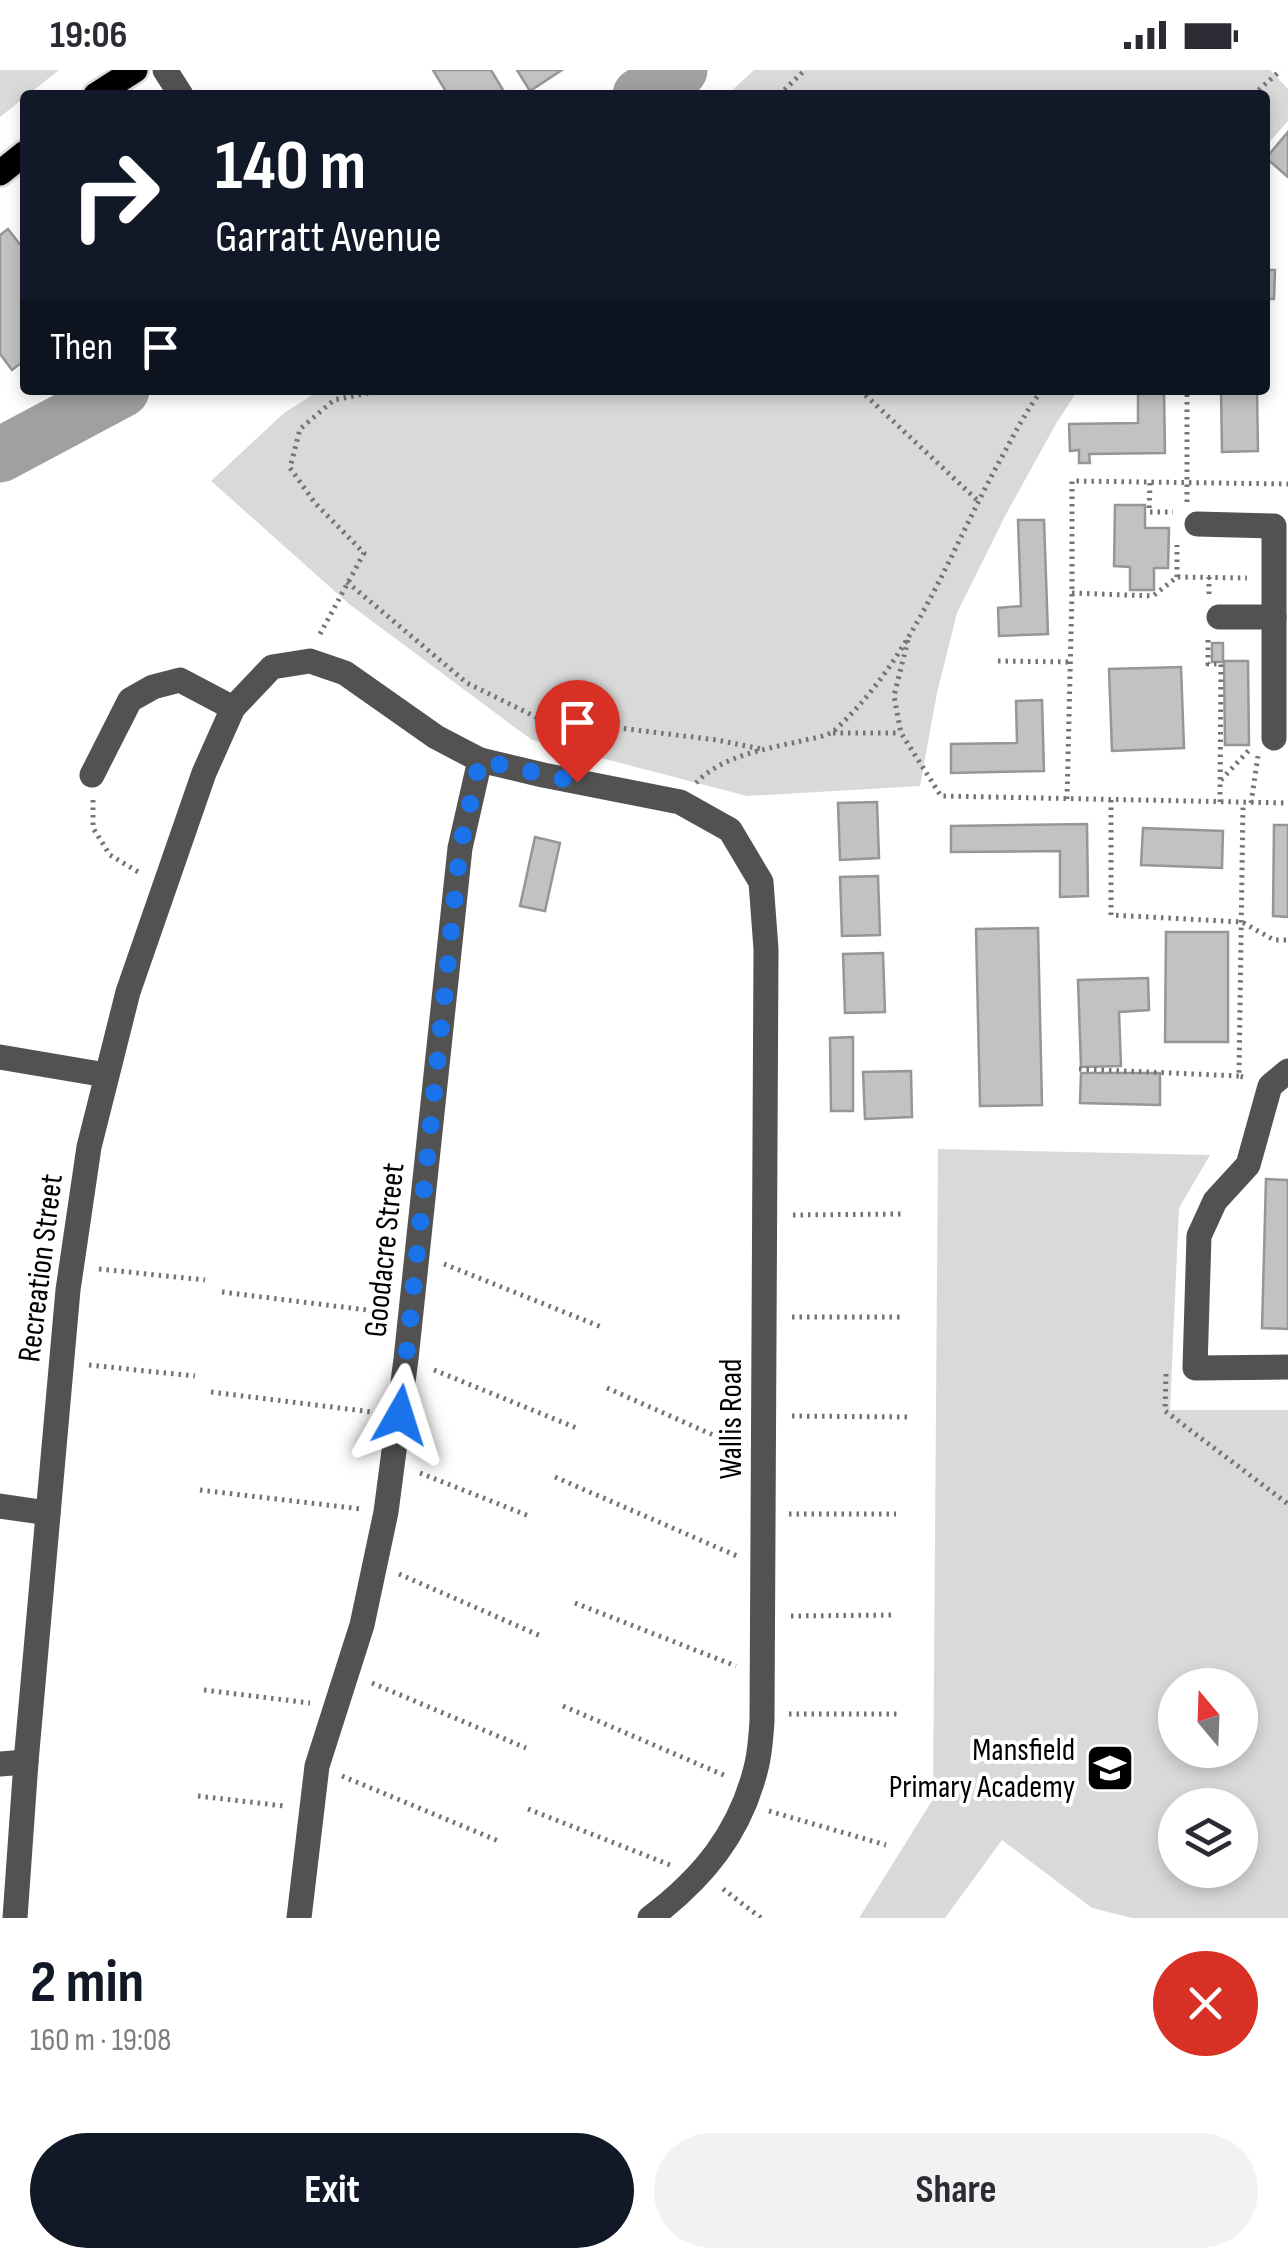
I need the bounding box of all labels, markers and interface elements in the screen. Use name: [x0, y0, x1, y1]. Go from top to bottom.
text: 19:06: [50, 13, 127, 58]
text: 140 m: [215, 125, 366, 209]
icon: right: [50, 130, 180, 260]
text: Garratt Avenue: [215, 210, 442, 265]
icon: arrive: [133, 320, 188, 375]
text: Then: [50, 325, 113, 370]
pin: [535, 680, 620, 783]
icon: arrive: [550, 695, 605, 750]
street label: Goodacre Street: [356, 1161, 414, 1339]
street label: Recreation Street: [10, 1172, 72, 1364]
street label: Wallis Road: [712, 1359, 751, 1479]
position arrow: [348, 1363, 452, 1467]
north arrow: [1158, 1668, 1258, 1768]
map controls: [1158, 1668, 1258, 1888]
place label: Mansfield Primary Academy: [889, 1731, 1075, 1807]
school or university icon: Mansfield Primary Academy: [1084, 1742, 1136, 1794]
button: layers: [1158, 1788, 1258, 1888]
text: 2 min: [30, 1947, 144, 2019]
button: close: [1153, 1951, 1258, 2056]
text: 160 m · 19:08: [30, 2021, 171, 2060]
button: Exit: [30, 2133, 634, 2248]
button: Share: [654, 2133, 1258, 2248]

